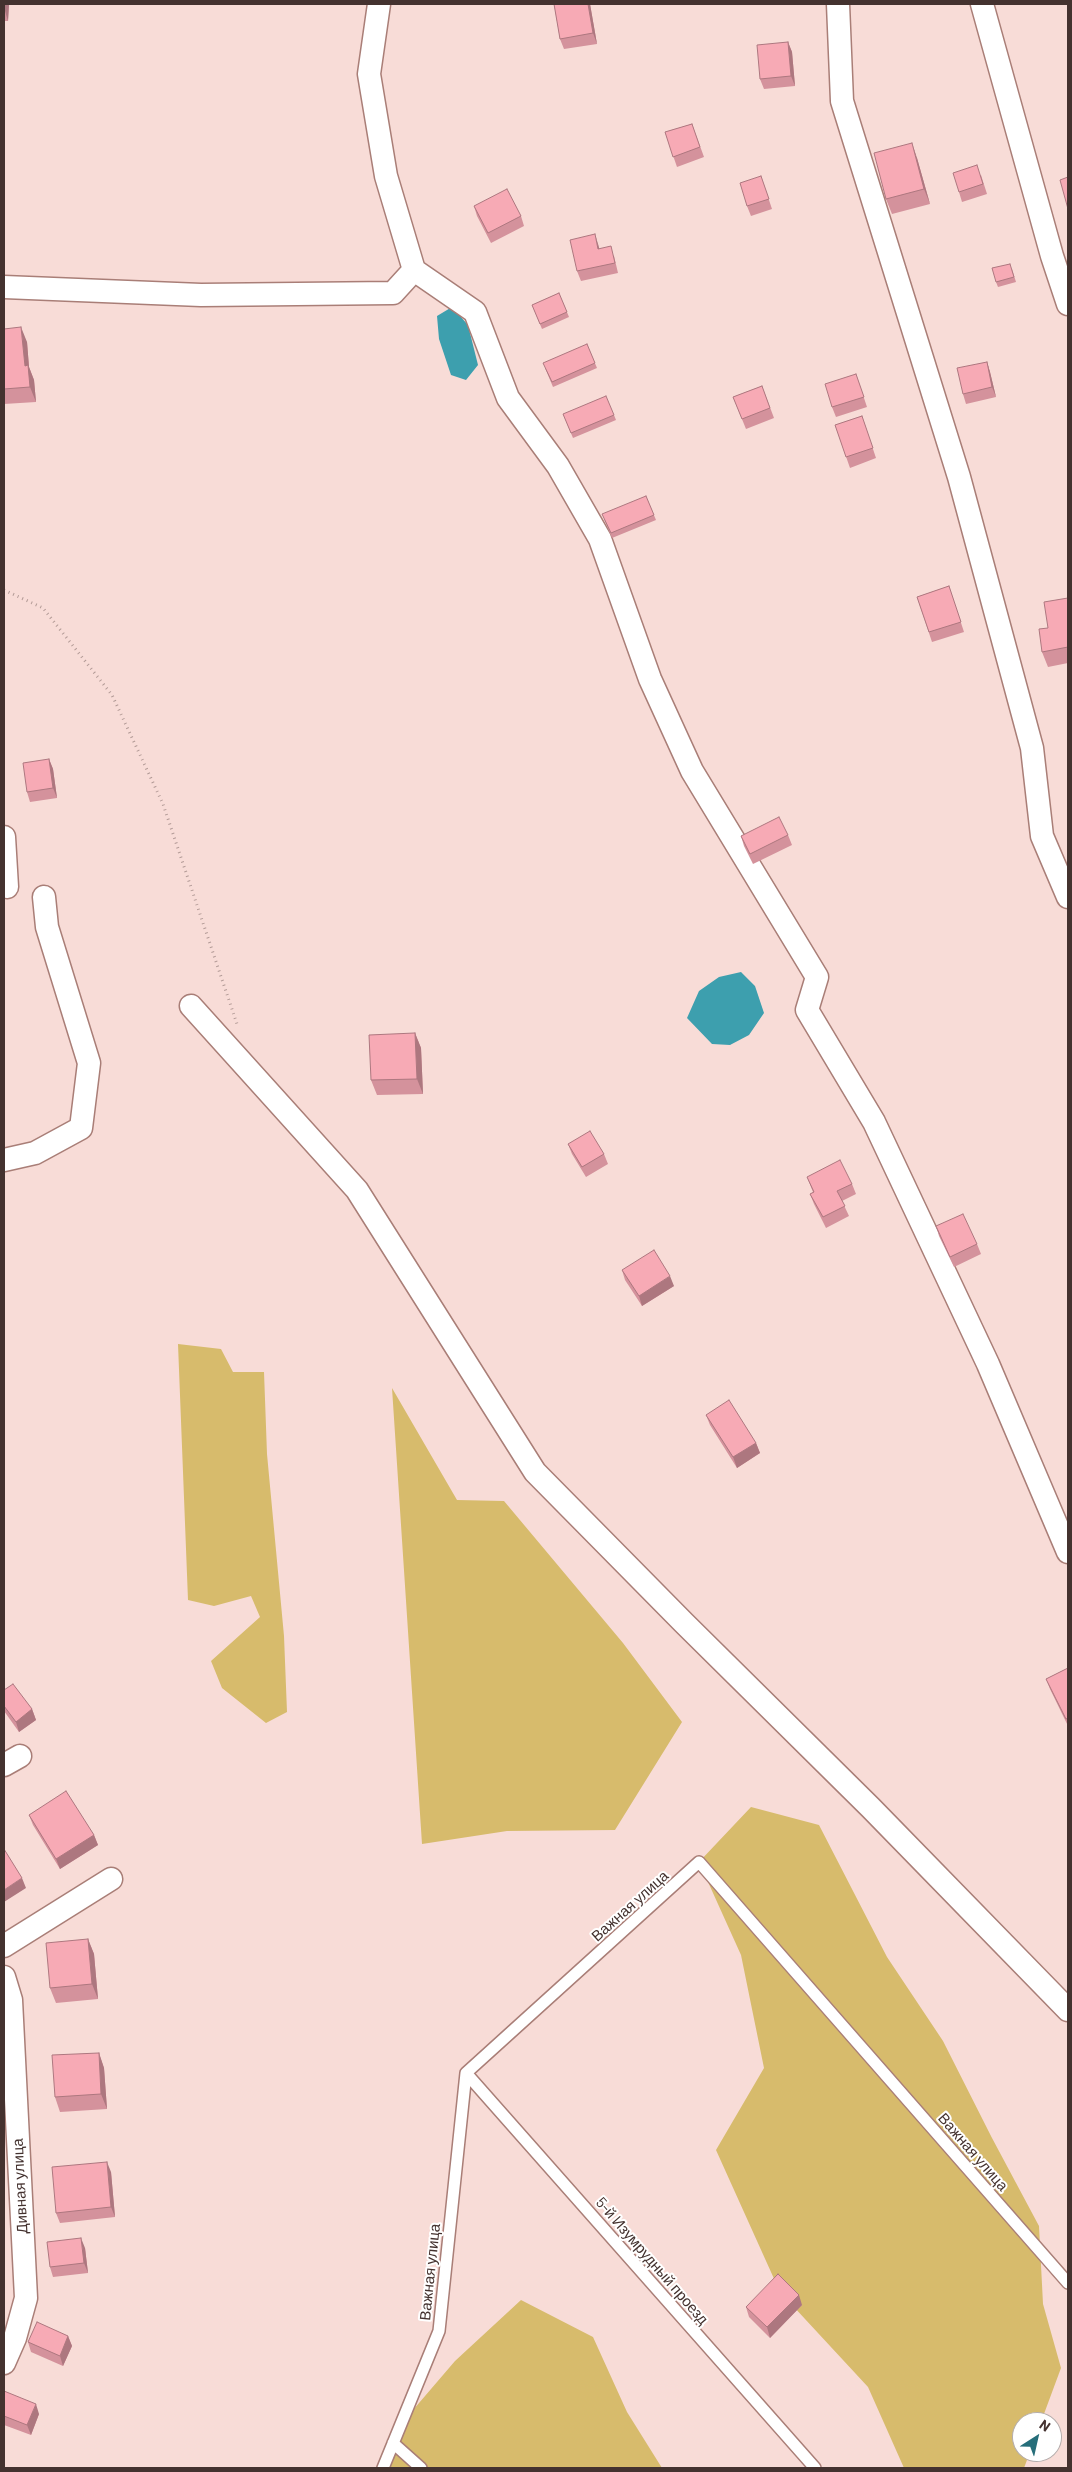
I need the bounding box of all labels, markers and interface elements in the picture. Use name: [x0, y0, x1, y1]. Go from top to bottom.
street label: Важная улица: [588, 1867, 672, 1945]
street label: Важная улица: [934, 2109, 1012, 2195]
street label: Дивная улица: [9, 2138, 31, 2234]
street label: 5-й Изумрудный проезд: [592, 2194, 712, 2328]
street label: Важная улица: [416, 2223, 444, 2321]
north arrow: [1012, 2412, 1062, 2462]
text: N: [1037, 2415, 1054, 2435]

